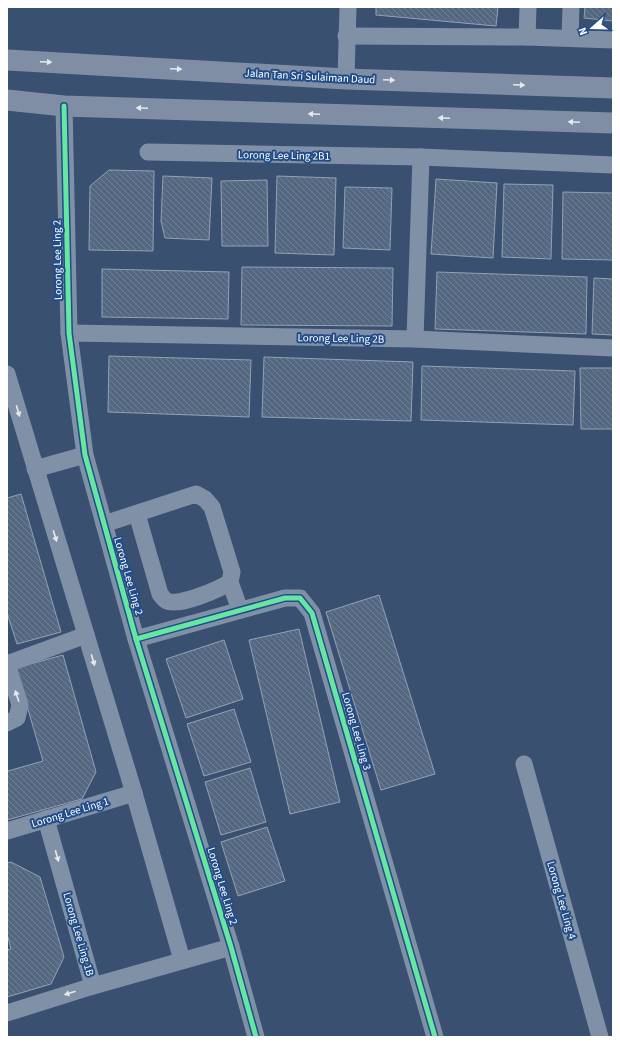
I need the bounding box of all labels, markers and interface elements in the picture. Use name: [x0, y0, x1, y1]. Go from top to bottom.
north arrow: [572, 8, 612, 48]
text: N: [575, 25, 591, 37]
one-way arrow: [40, 59, 52, 66]
one-way arrow: [170, 66, 182, 73]
street label: Jalan Tan Sri Sulaiman Daud: [244, 66, 376, 87]
one-way arrow: [383, 77, 395, 84]
one-way arrow: [513, 82, 526, 88]
one-way arrow: [135, 105, 148, 111]
one-way arrow: [308, 110, 320, 117]
one-way arrow: [437, 115, 450, 121]
one-way arrow: [567, 119, 580, 125]
street label: Lorong Lee Ling 2B1: [238, 147, 330, 164]
street label: Lorong Lee Ling 2: [49, 220, 66, 300]
street label: Lorong Lee Ling 2B: [298, 330, 385, 347]
one-way arrow: [15, 406, 21, 418]
one-way arrow: [52, 530, 58, 542]
street label: Lorong Lee Ling 2: [110, 536, 147, 617]
one-way arrow: [90, 655, 96, 667]
one-way arrow: [14, 690, 20, 702]
street label: Lorong Lee Ling 3: [338, 691, 375, 772]
street label: Lorong Lee Ling 1: [30, 794, 111, 831]
street label: Lorong Lee Ling 2: [204, 846, 241, 927]
one-way arrow: [54, 851, 60, 863]
street label: Lorong Lee Ling 4: [543, 860, 580, 941]
street label: Lorong Lee Ling 1B: [59, 890, 98, 978]
one-way arrow: [64, 990, 76, 996]

